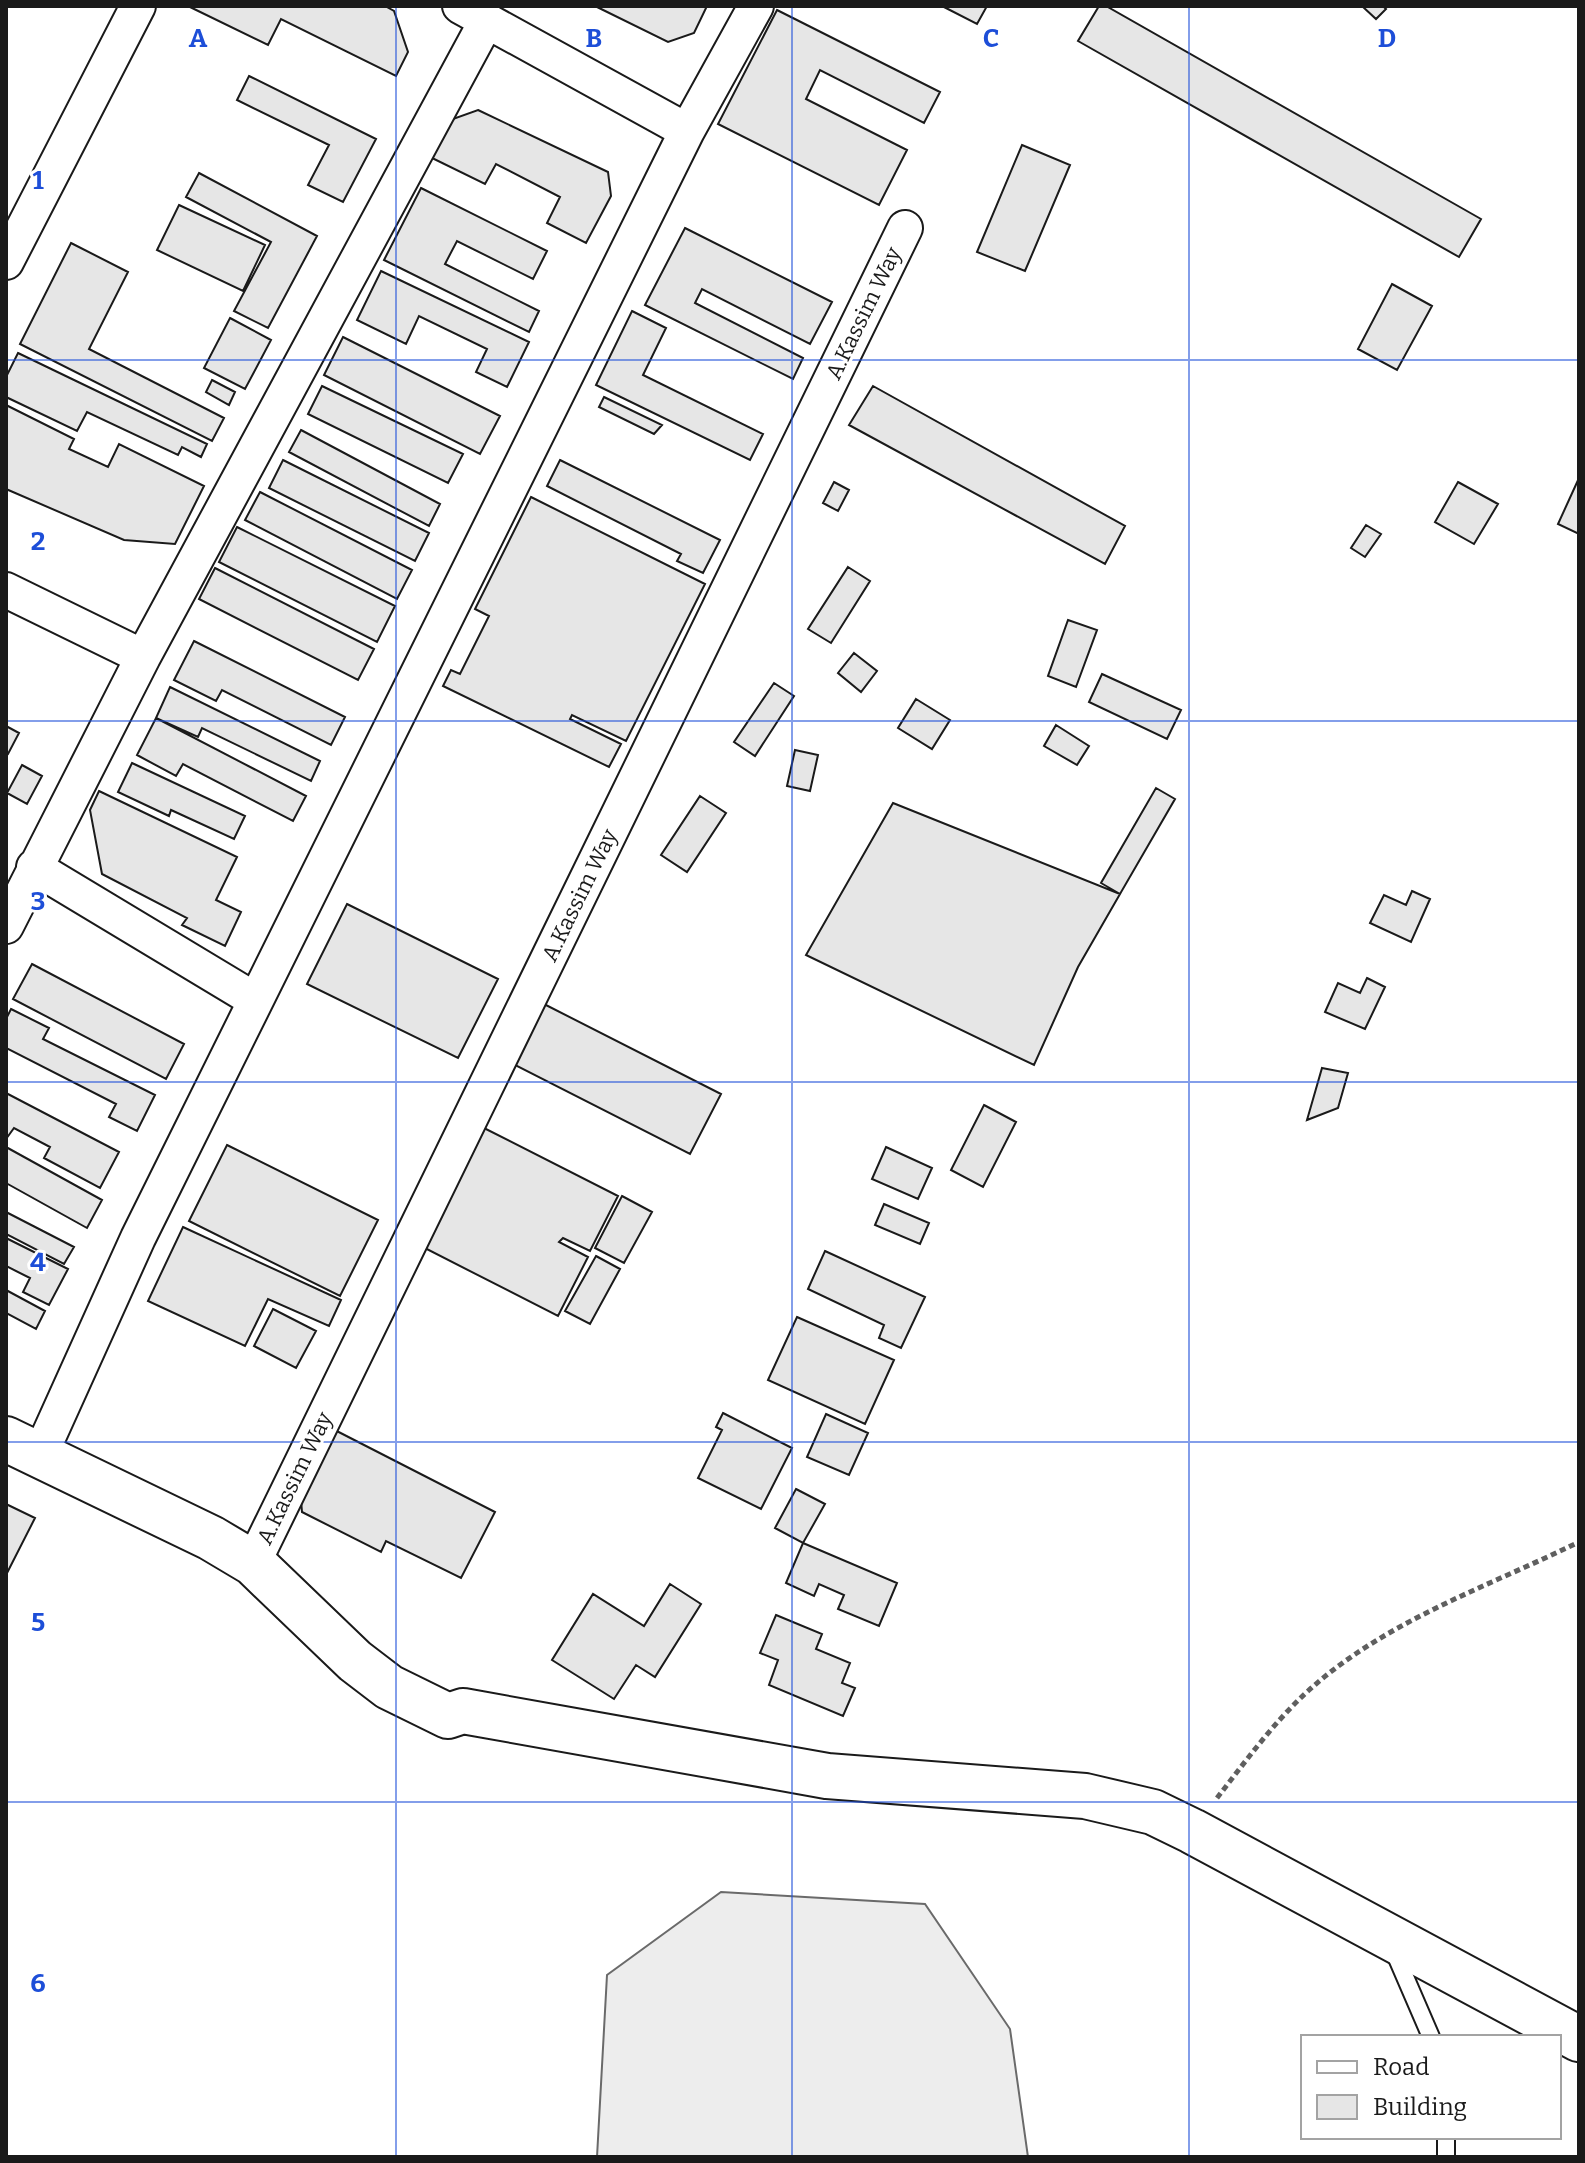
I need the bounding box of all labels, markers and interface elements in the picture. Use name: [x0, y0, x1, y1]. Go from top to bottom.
text: A: [189, 23, 208, 54]
text: B: [586, 23, 602, 54]
text: C: [983, 23, 999, 54]
text: D: [1378, 23, 1396, 54]
text: 1: [32, 165, 44, 196]
street label: A.Kassim Way: [820, 242, 907, 384]
text: 2: [31, 526, 45, 557]
street label: A.Kassim Way: [536, 824, 623, 966]
text: 3: [31, 886, 45, 917]
text: 4: [30, 1247, 46, 1278]
street label: A.Kassim Way: [251, 1407, 338, 1549]
text: 5: [31, 1607, 45, 1638]
text: 6: [30, 1968, 46, 1999]
legend: [1301, 2035, 1561, 2139]
text: Road: [1373, 2053, 1429, 2081]
text: Building: [1373, 2093, 1467, 2121]

